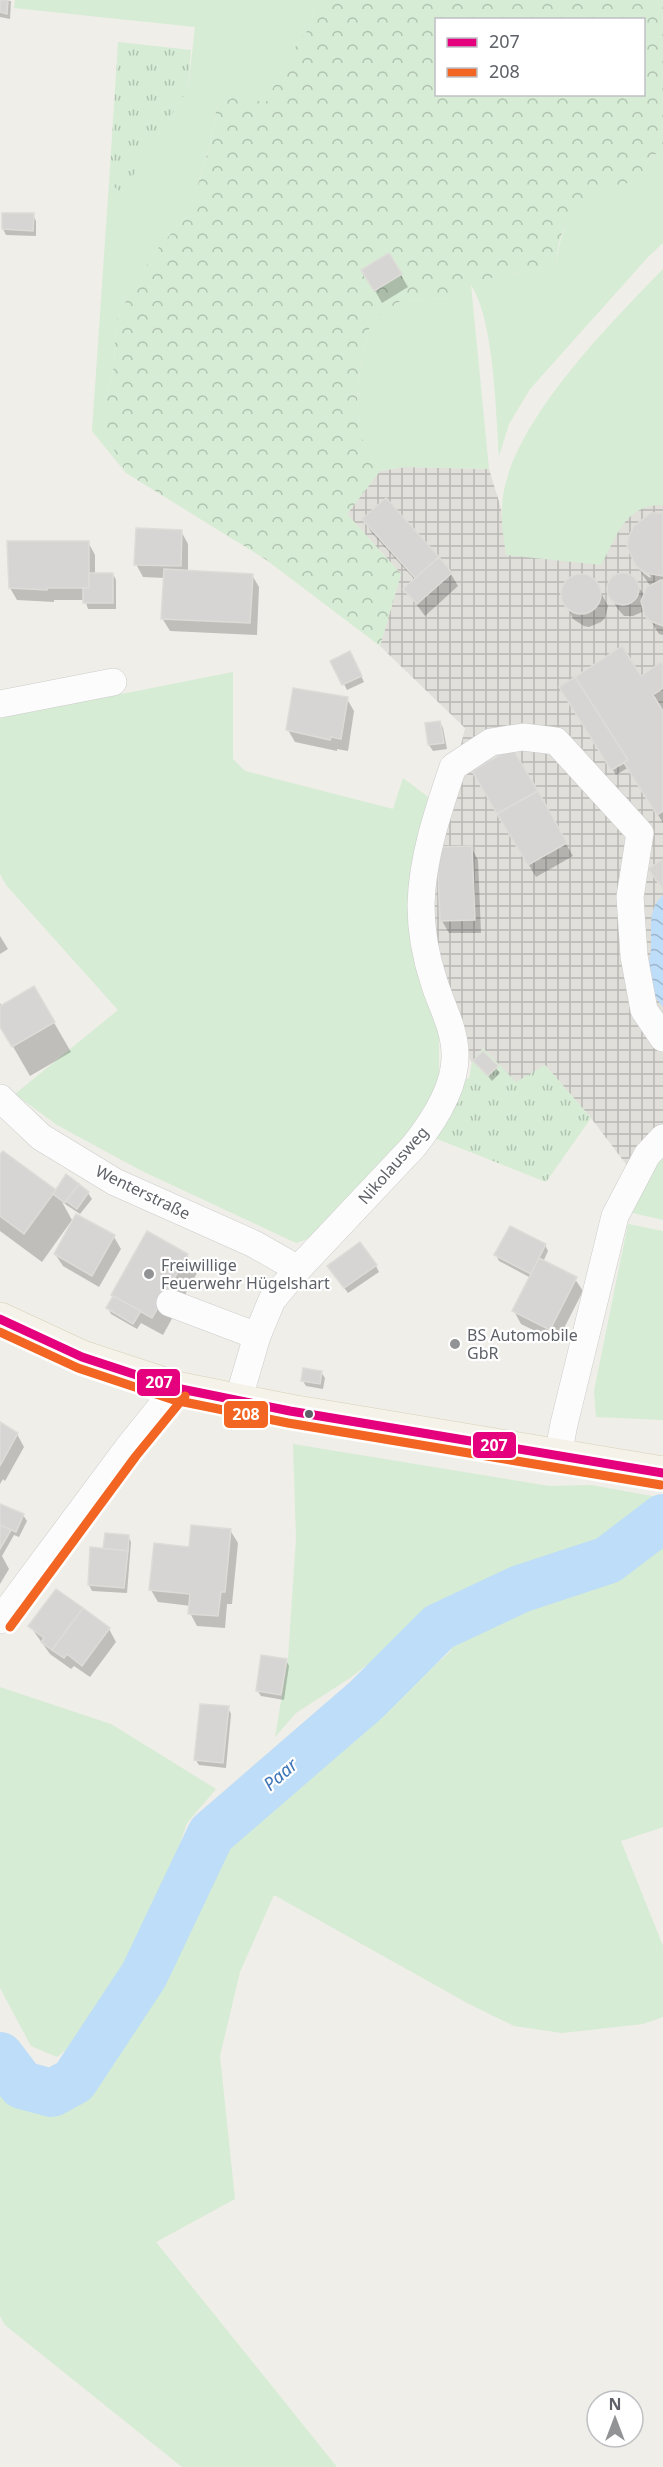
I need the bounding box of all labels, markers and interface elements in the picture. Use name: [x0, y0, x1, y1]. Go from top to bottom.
legend: [435, 18, 645, 96]
text: 207: [489, 29, 520, 53]
text: 208: [489, 59, 520, 83]
street label: Nikolausweg: [353, 1121, 433, 1209]
street label: Wenterstraße: [92, 1160, 194, 1224]
place label: Freiwillige Feuerwehr Hügelshart: [161, 1254, 330, 1294]
marker: Freiwillige Feuerwehr Hügelshart: [142, 1267, 156, 1281]
place label: BS Automobile GbR: [467, 1324, 578, 1364]
marker: BS Automobile GbR: [448, 1337, 462, 1351]
line badge: 207: [136, 1368, 181, 1397]
text: 207: [145, 1371, 173, 1393]
line badge: 208: [223, 1400, 269, 1429]
text: 208: [232, 1403, 260, 1425]
unlabelled marker: [303, 1408, 315, 1420]
line badge: 207: [472, 1431, 517, 1459]
text: 207: [480, 1434, 508, 1456]
water label: Paar: [258, 1752, 303, 1795]
north arrow: [585, 2389, 645, 2449]
text: N: [608, 2393, 622, 2415]

